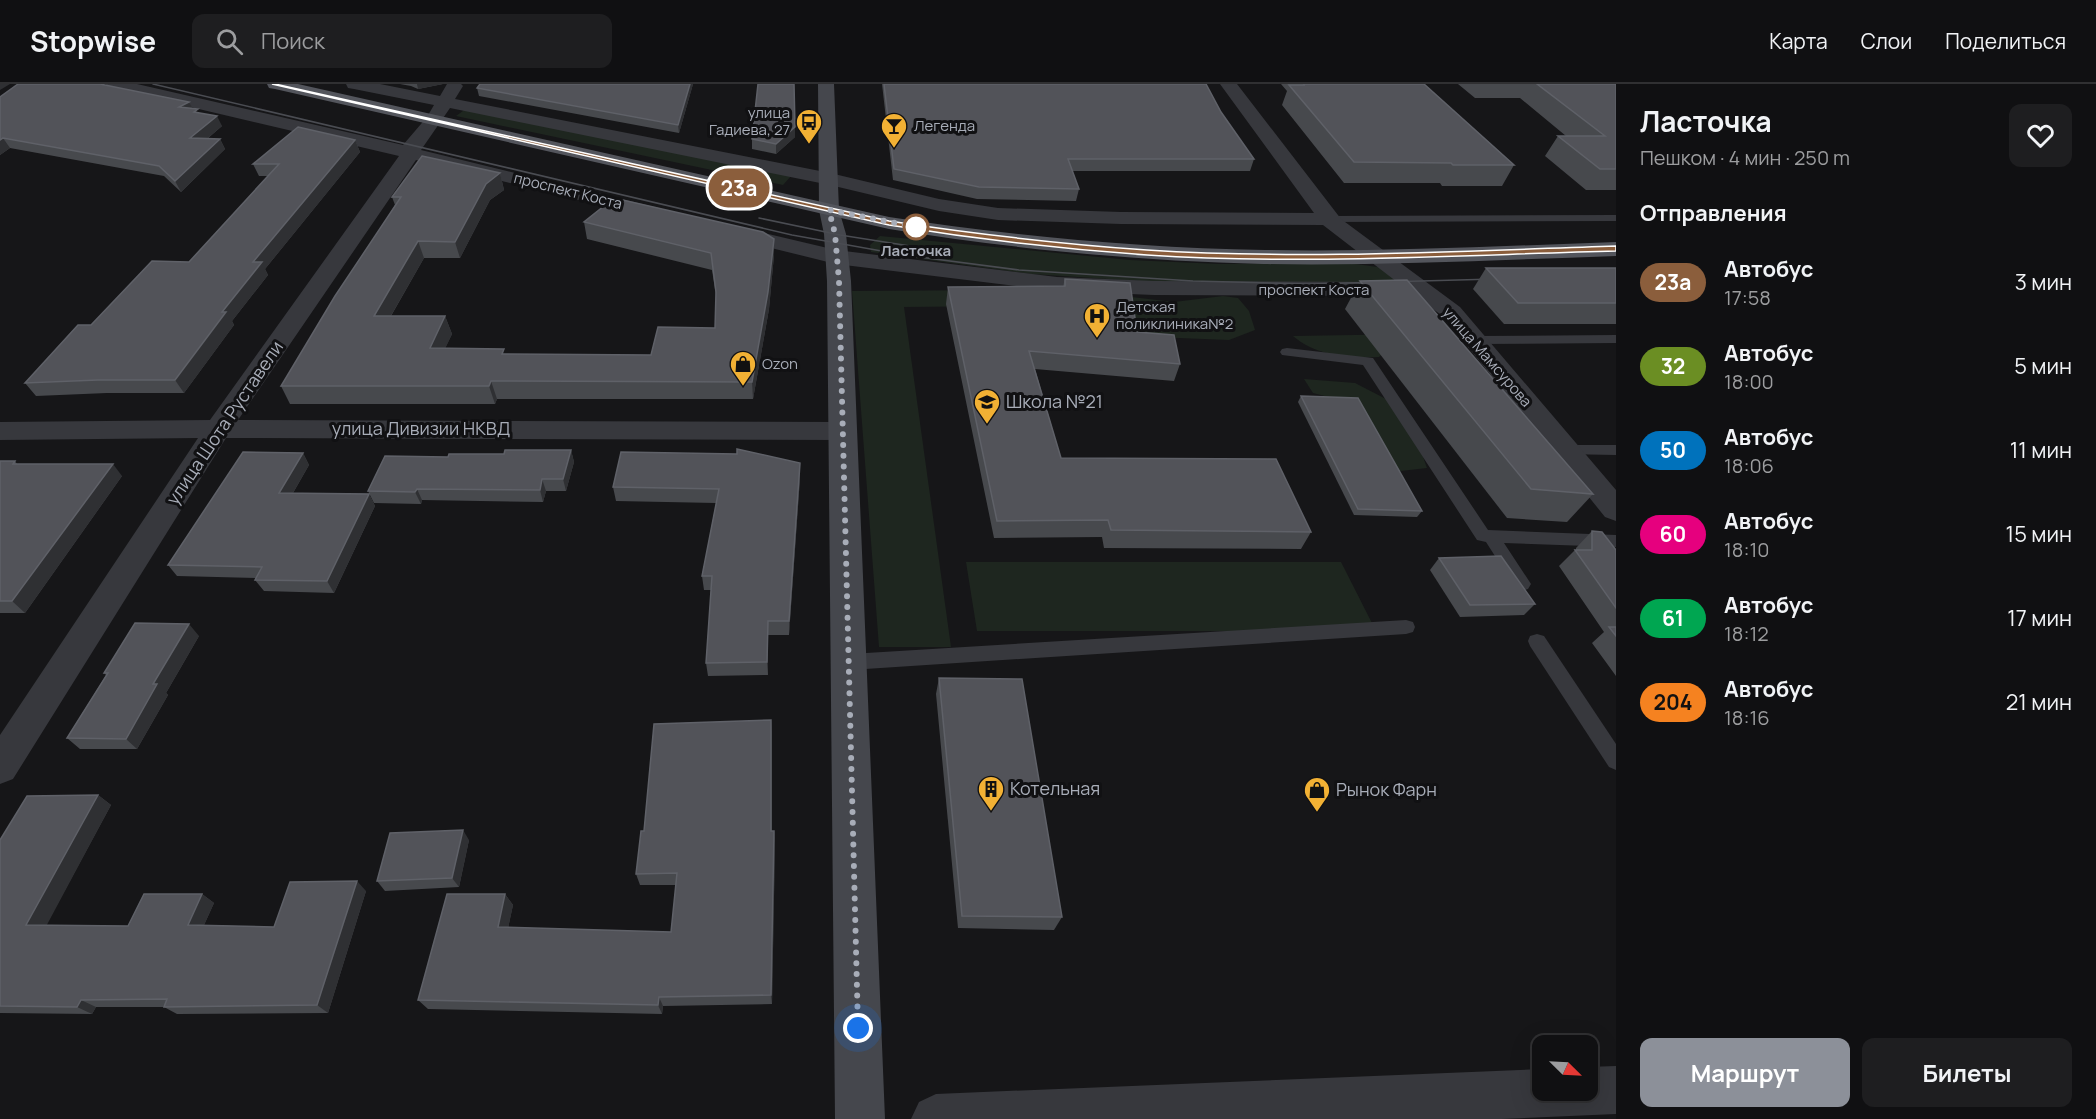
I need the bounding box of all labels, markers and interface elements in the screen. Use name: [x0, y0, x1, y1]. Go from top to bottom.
search box: [192, 14, 612, 68]
text: Stopwise: [30, 22, 156, 60]
icon: search: [213, 25, 246, 58]
text: Поиск: [261, 26, 325, 56]
text: Карта: [1769, 27, 1828, 55]
text: Слои: [1861, 27, 1912, 55]
text: Поделиться: [1945, 27, 2066, 55]
place label: улица Гадиева, 27: [709, 102, 790, 140]
text: Ласточка: [1640, 102, 1772, 140]
button: heart: [2009, 104, 2072, 167]
bus stop icon: улица Гадиева, 27: [794, 107, 824, 145]
bar icon: Легенда: [879, 111, 909, 149]
place label: Легенда: [914, 115, 975, 136]
text: Пешком · 4 мин · 250 m: [1640, 144, 1850, 171]
street label: проспект Коста: [512, 167, 624, 214]
line badge: 23a: [704, 168, 774, 208]
text: 23a: [721, 174, 757, 202]
text: Отправления: [1640, 198, 1787, 228]
marker: Ласточка: [903, 214, 929, 240]
place label: Ласточка: [881, 240, 951, 261]
text: Автобус: [1724, 254, 1813, 284]
text: 3 мин: [2015, 267, 2072, 297]
text: 23a: [1655, 268, 1691, 296]
street label: проспект Коста: [1259, 279, 1369, 300]
text: 17:58: [1724, 284, 1771, 311]
place label: Детская поликлиника№2: [1116, 296, 1233, 334]
hospital icon: Детская поликлиника№2: [1082, 301, 1112, 339]
street label: улица Мамсурова: [1438, 302, 1537, 411]
street label: улица Шота Руставели: [160, 336, 288, 509]
text: Автобус: [1724, 338, 1813, 368]
shop icon: Ozon: [728, 349, 758, 387]
text: 5 мин: [2014, 351, 2072, 381]
text: 32: [1661, 352, 1685, 380]
place label: Ozon: [762, 353, 798, 374]
text: 18:00: [1724, 368, 1774, 395]
school or university icon: Школа №21: [972, 387, 1002, 425]
place label: Школа №21: [1006, 389, 1103, 413]
street label: улица Дивизии НКВД: [332, 416, 510, 440]
text: Автобус: [1724, 422, 1813, 452]
text: 11 мин: [2010, 435, 2072, 465]
text: 50: [1660, 436, 1686, 464]
text: 18:06: [1724, 452, 1774, 479]
text: Автобус: [1724, 506, 1813, 536]
text: 15 мин: [2006, 519, 2072, 549]
text: 60: [1660, 520, 1686, 548]
text: 18:10: [1724, 536, 1769, 563]
text: Автобус: [1724, 590, 1813, 620]
text: 17 мин: [2007, 603, 2072, 633]
text: 61: [1662, 604, 1684, 632]
text: 18:12: [1724, 620, 1769, 647]
text: Автобус: [1724, 674, 1813, 704]
text: 21 мин: [2006, 687, 2072, 717]
text: 204: [1653, 688, 1693, 716]
text: 18:16: [1724, 704, 1770, 731]
building icon: Котельная: [976, 774, 1006, 812]
shop icon: Рынок Фарн: [1302, 775, 1332, 813]
place label: Котельная: [1010, 776, 1100, 800]
place label: Рынок Фарн: [1336, 777, 1437, 801]
your location: [843, 1013, 873, 1043]
north arrow: [1532, 1035, 1598, 1101]
map controls: [1532, 1035, 1598, 1101]
button: Маршрут: [1640, 1038, 1850, 1107]
button: Билеты: [1862, 1038, 2072, 1107]

